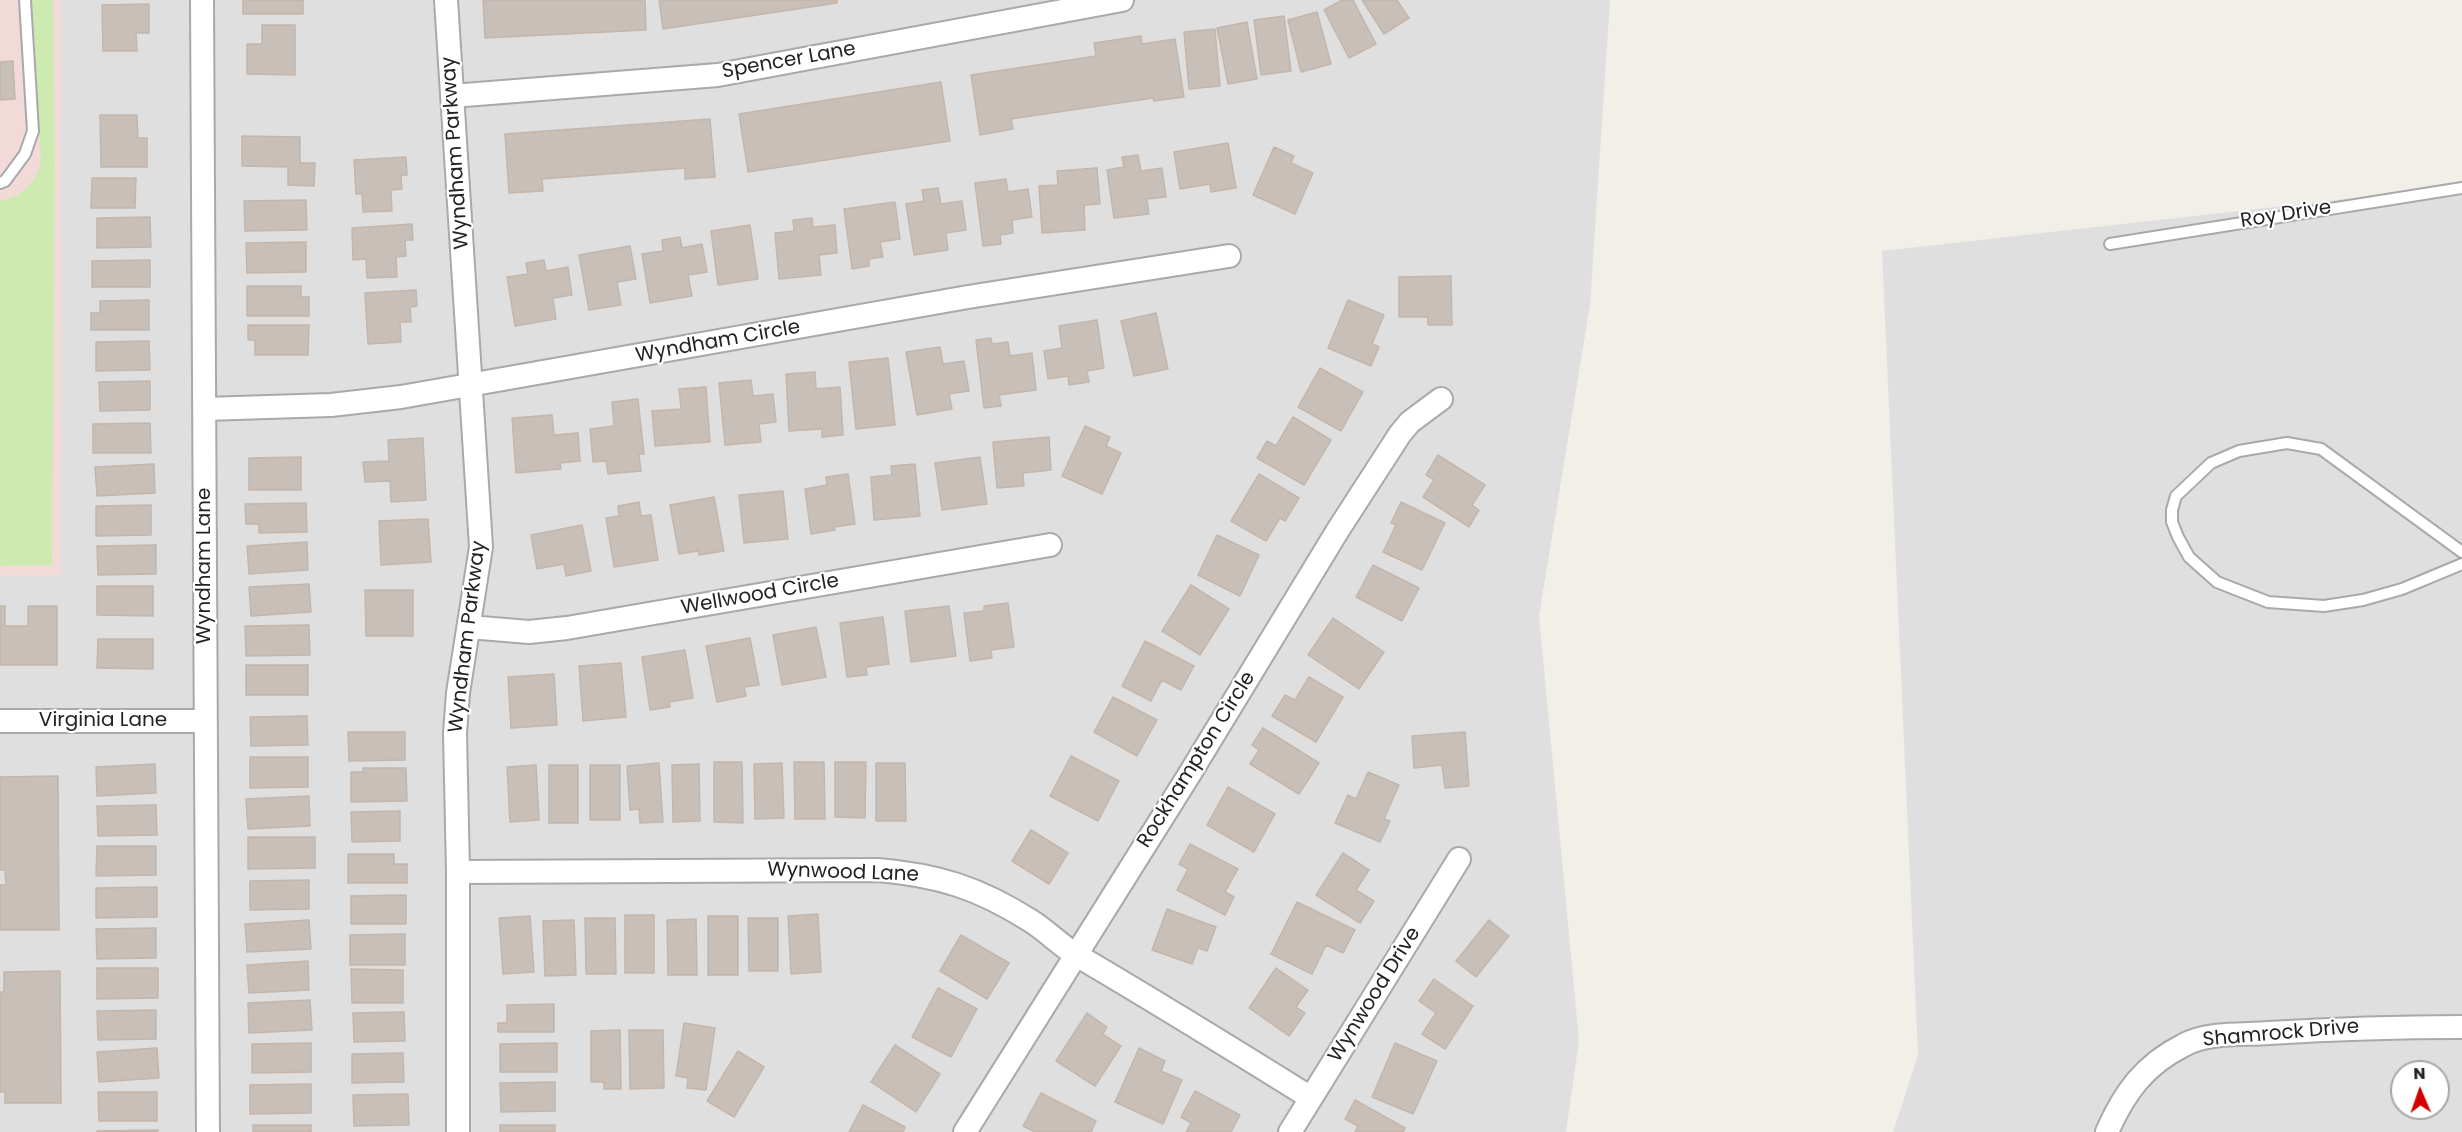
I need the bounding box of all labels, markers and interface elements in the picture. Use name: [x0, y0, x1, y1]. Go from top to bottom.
street label: Spencer Lane: [720, 37, 858, 85]
street label: Wyndham Parkway: [437, 56, 475, 250]
street label: Roy Drive: [2239, 196, 2333, 234]
street label: Wyndham Circle: [634, 316, 802, 368]
street label: Wyndham Lane: [193, 488, 217, 644]
street label: Wyndham Parkway: [444, 540, 492, 734]
street label: Wellwood Circle: [679, 569, 841, 621]
street label: Rockhampton Circle: [1133, 667, 1261, 853]
street label: Virginia Lane: [39, 709, 167, 733]
street label: Wynwood Lane: [767, 858, 919, 888]
street label: Wynwood Drive: [1324, 923, 1426, 1067]
street label: Shamrock Drive: [2202, 1015, 2360, 1053]
north arrow: [2390, 1060, 2450, 1120]
text: N: [2413, 1062, 2426, 1085]

